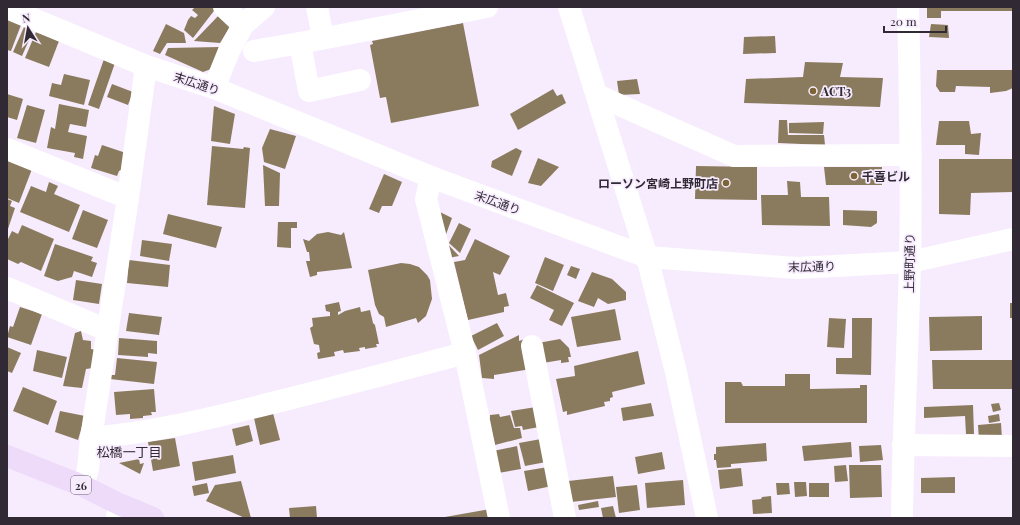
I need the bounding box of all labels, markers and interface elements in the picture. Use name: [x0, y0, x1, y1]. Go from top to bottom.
north arrow: [8, 8, 48, 48]
scale bar: [884, 8, 946, 34]
text: N: [21, 10, 31, 26]
text: 20 m: [890, 13, 917, 29]
street label: 末広通り: [172, 68, 222, 98]
place label: ACT3: [820, 83, 851, 99]
marker: ACT3: [808, 86, 818, 96]
place label: 千喜ビル: [862, 168, 910, 184]
marker: 千喜ビル: [849, 171, 859, 181]
place label: ローソン宮崎上野町店: [598, 175, 718, 191]
marker: ローソン宮崎上野町店: [721, 178, 731, 188]
street label: 末広通り: [473, 186, 523, 218]
street label: 上野町通り: [900, 233, 918, 293]
street label: 末広通り: [788, 258, 836, 274]
district label: 松橋一丁目: [96, 443, 162, 460]
road number: 26: [71, 476, 91, 494]

